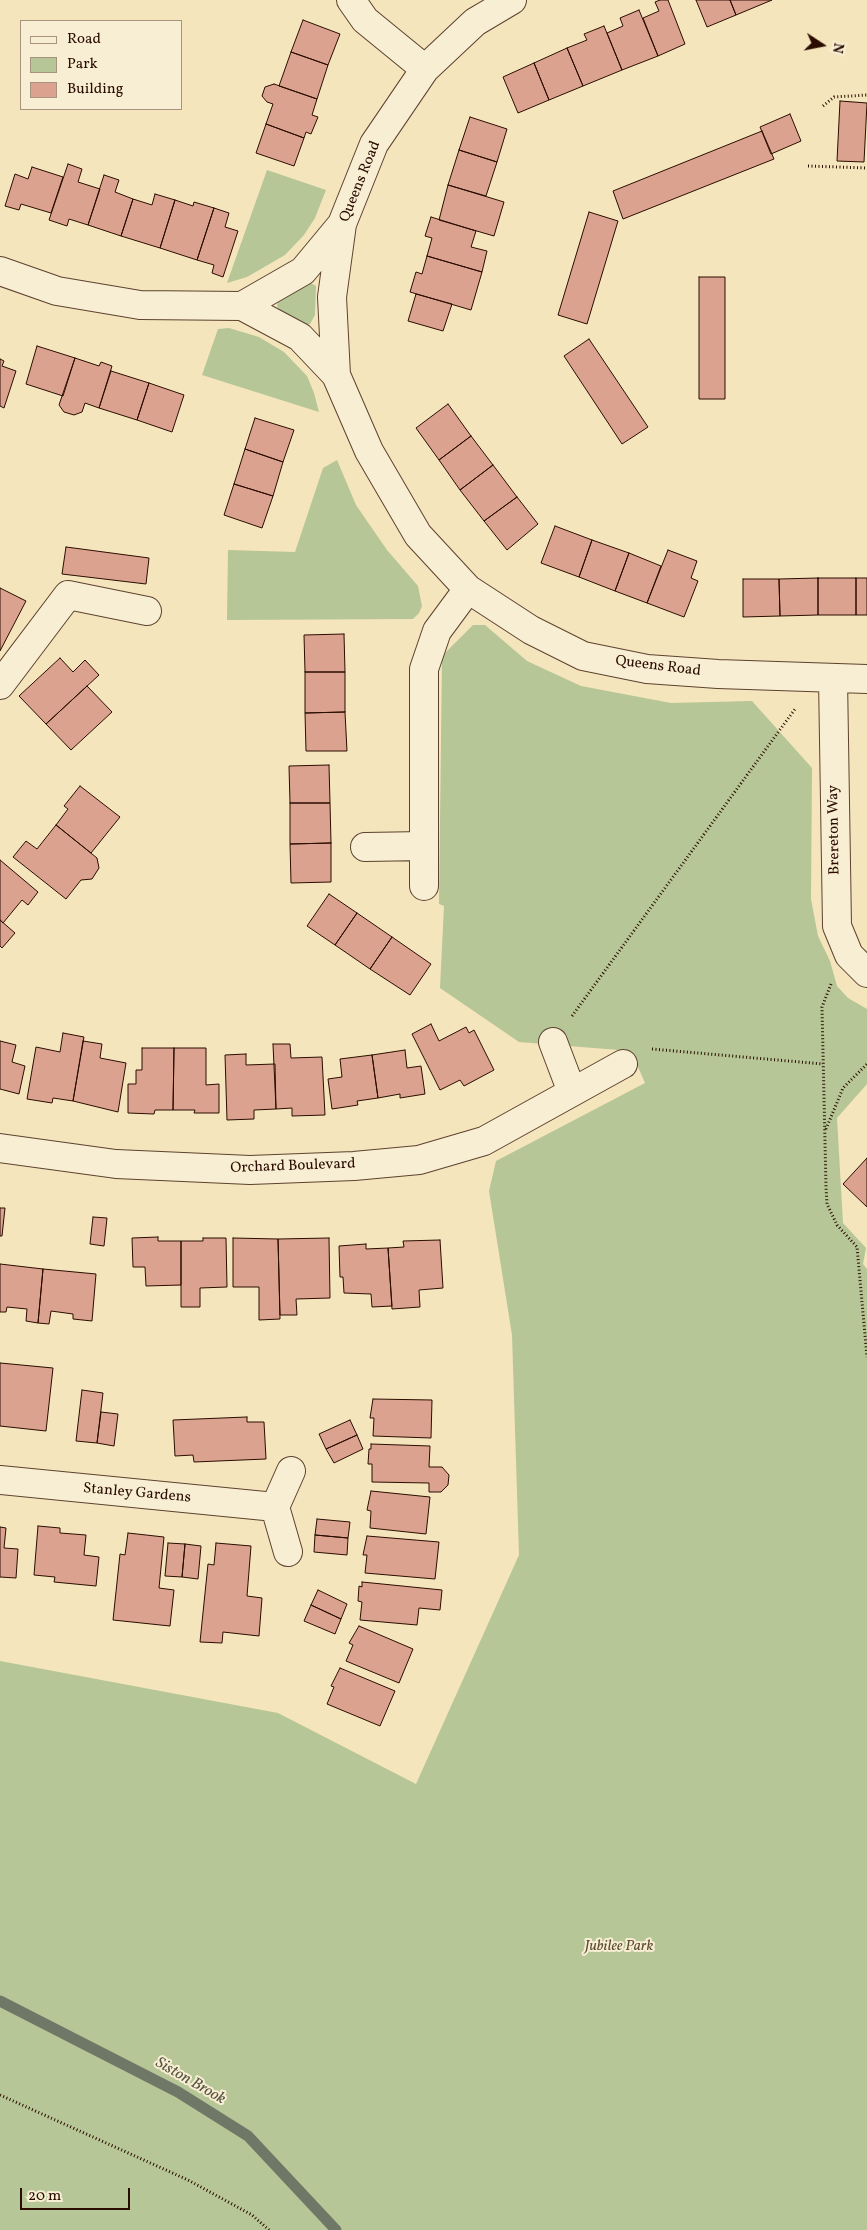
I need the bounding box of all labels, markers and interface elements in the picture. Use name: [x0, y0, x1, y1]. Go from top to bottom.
legend: [20, 20, 182, 110]
north arrow: [797, 20, 847, 70]
text: Road: [67, 29, 101, 50]
text: N: [827, 41, 848, 55]
text: Park: [67, 54, 98, 75]
text: Building: [67, 79, 123, 100]
street label: Queens Road: [337, 139, 385, 225]
street label: Queens Road: [614, 653, 702, 681]
street label: Brereton Way: [825, 785, 845, 875]
street label: Orchard Boulevard: [230, 1156, 356, 1178]
street label: Stanley Gardens: [82, 1480, 192, 1508]
park label: Jubilee Park: [585, 1938, 653, 1956]
water label: Siston Brook: [151, 2054, 229, 2110]
scale bar: [22, 2178, 132, 2210]
text: 20 m: [28, 2186, 61, 2207]

